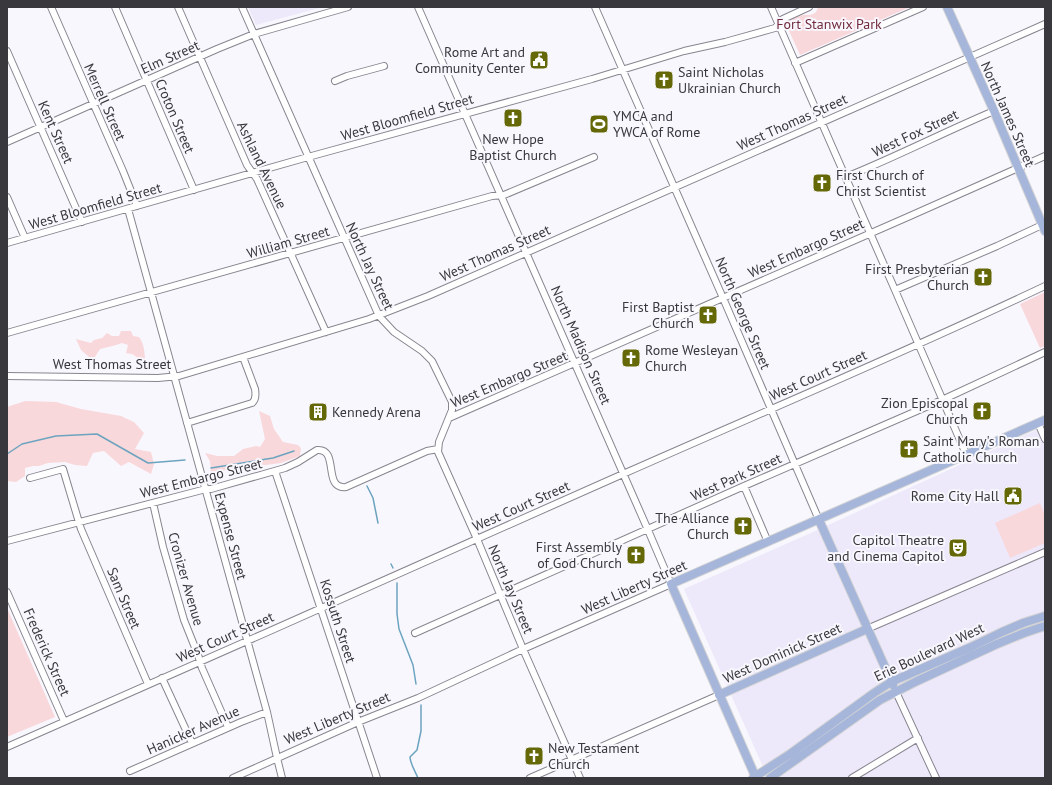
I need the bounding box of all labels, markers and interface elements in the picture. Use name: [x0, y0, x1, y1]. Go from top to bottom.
park label: Fort Stanwix Park: [776, 15, 882, 33]
street label: Elm Street: [138, 36, 202, 78]
place label: Rome Art and Community Center: [415, 43, 525, 77]
public building icon: Rome Art and Community Center: [528, 49, 550, 71]
street label: North James Street: [977, 59, 1039, 170]
street label: Merrell Street: [80, 61, 130, 144]
place label: Saint Nicholas Ukrainian Church: [678, 63, 781, 97]
church icon: Saint Nicholas Ukrainian Church: [653, 69, 675, 91]
street label: Croton Street: [151, 76, 199, 156]
street label: West Bloomfield Street: [339, 89, 476, 145]
street label: West Thomas Street: [734, 90, 850, 154]
street label: Kent Street: [34, 98, 78, 166]
street label: West Fox Street: [869, 105, 961, 161]
church icon: New Hope Baptist Church: [502, 107, 524, 129]
place label: YMCA and YWCA of Rome: [613, 107, 700, 141]
sports icon: YMCA and YWCA of Rome: [588, 113, 610, 135]
street label: Ashland Avenue: [233, 118, 291, 212]
place label: New Hope Baptist Church: [469, 130, 557, 164]
place label: First Church of Christ Scientist: [836, 166, 926, 200]
church icon: First Church of Christ Scientist: [811, 172, 833, 194]
street label: West Bloomfield Street: [27, 178, 164, 234]
street label: West Embargo Street: [745, 214, 867, 282]
street label: North Jay Street: [342, 219, 398, 313]
street label: West Thomas Street: [437, 221, 553, 285]
street label: William Street: [245, 222, 332, 262]
street label: North George Street: [711, 254, 775, 372]
place label: First Presbyterian Church: [865, 260, 969, 294]
church icon: First Presbyterian Church: [972, 266, 994, 288]
street label: North Madison Street: [547, 283, 615, 407]
place label: First Baptist Church: [622, 298, 694, 332]
church icon: First Baptist Church: [697, 304, 719, 326]
place label: Rome Wesleyan Church: [645, 341, 738, 375]
street label: West Court Street: [767, 345, 870, 404]
street label: West Embargo Street: [448, 346, 570, 412]
church icon: Rome Wesleyan Church: [620, 347, 642, 369]
street label: West Thomas Street: [53, 355, 172, 373]
place label: Zion Episcopal Church: [881, 394, 968, 428]
church icon: Zion Episcopal Church: [971, 400, 993, 422]
building icon: Kennedy Arena: [307, 401, 329, 423]
place label: Kennedy Arena: [332, 403, 421, 421]
place label: Saint Mary's Roman Catholic Church: [923, 432, 1040, 466]
church icon: Saint Mary's Roman Catholic Church: [898, 438, 920, 460]
street label: West Park Street: [688, 449, 784, 505]
street label: West Embargo Street: [138, 454, 264, 502]
street label: West Court Street: [470, 476, 573, 535]
public building icon: Rome City Hall: [1002, 485, 1024, 507]
place label: Rome City Hall: [911, 487, 999, 505]
street label: Expense Street: [211, 490, 251, 582]
place label: The Alliance Church: [655, 509, 729, 543]
church icon: The Alliance Church: [732, 515, 754, 537]
street label: Cronizer Avenue: [164, 530, 208, 628]
place label: Capitol Theatre and Cinema Capitol: [827, 531, 944, 565]
theatre icon: Capitol Theatre and Cinema Capitol: [947, 537, 969, 559]
place label: First Assembly of God Church: [536, 538, 622, 572]
street label: North Jay Street: [484, 542, 538, 636]
church icon: First Assembly of God Church: [625, 544, 647, 566]
street label: West Liberty Street: [578, 556, 690, 618]
street label: Sam Street: [103, 564, 145, 632]
street label: Kossuth Street: [316, 577, 360, 665]
street label: Frederick Street: [20, 605, 75, 699]
street label: West Court Street: [174, 607, 277, 666]
street label: West Dominick Street: [720, 619, 844, 687]
street label: Erie Boulevard West: [871, 619, 987, 685]
street label: West Liberty Street: [281, 687, 393, 748]
street label: Hanicker Avenue: [144, 702, 242, 758]
place label: New Testament Church: [548, 739, 639, 773]
church icon: New Testament Church: [523, 745, 545, 767]

